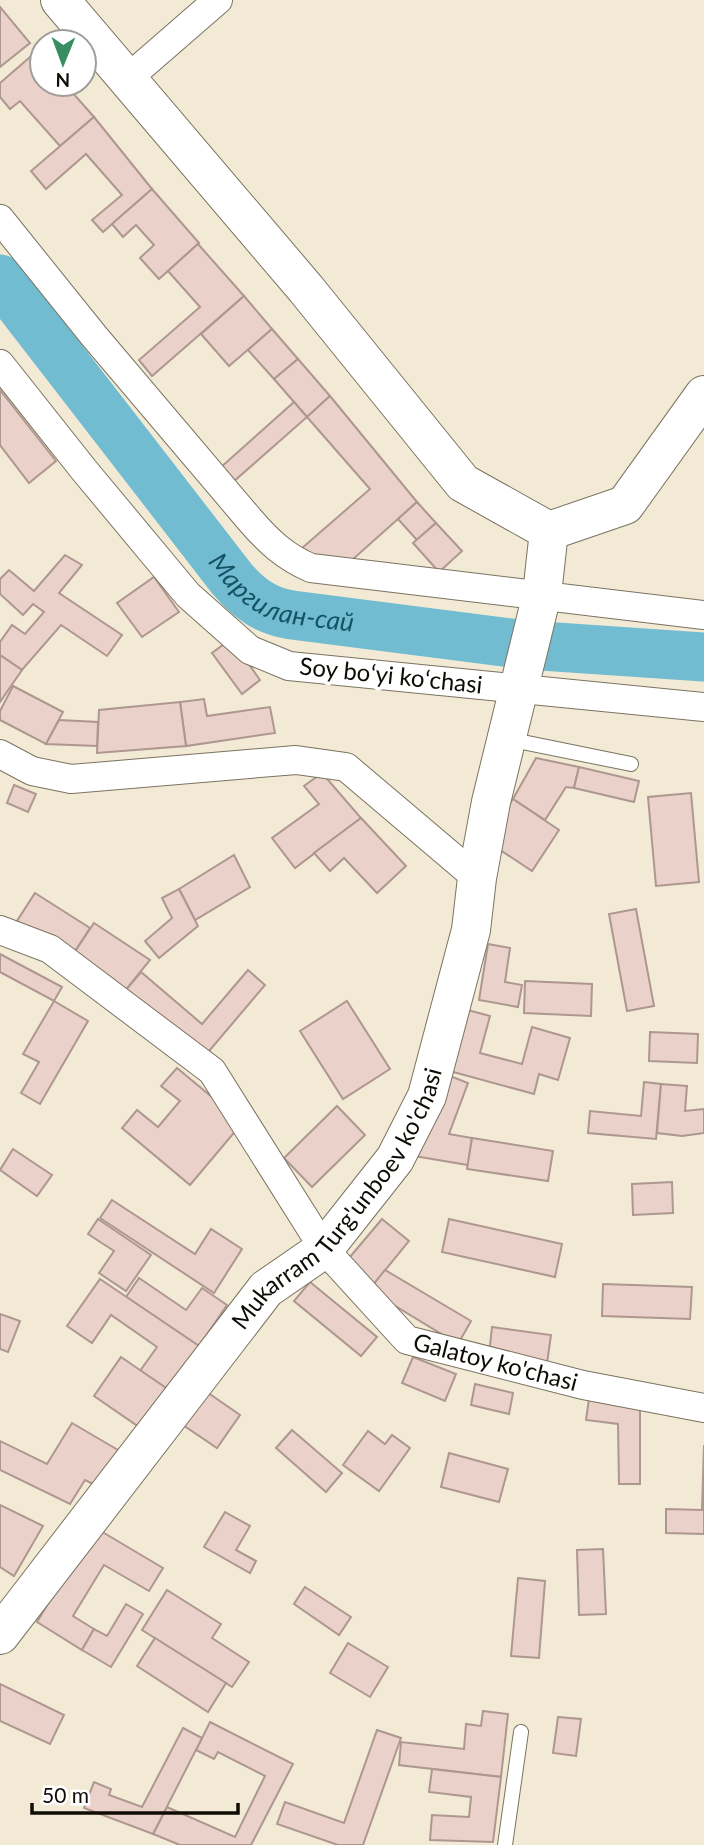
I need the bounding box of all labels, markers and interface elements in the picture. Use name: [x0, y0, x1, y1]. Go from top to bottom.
north arrow: [28, 28, 98, 98]
text: N: [55, 69, 70, 92]
water label: Маргилан-сай: [203, 546, 356, 638]
street label: Soy boʻyi koʻchasi: [298, 650, 484, 699]
street label: Mukarram Turg'unboev ko'chasi: [225, 1064, 447, 1334]
street label: Galatoy ko'chasi: [410, 1326, 581, 1396]
scale bar: [32, 1772, 238, 1816]
text: 50 m: [42, 1782, 89, 1807]

